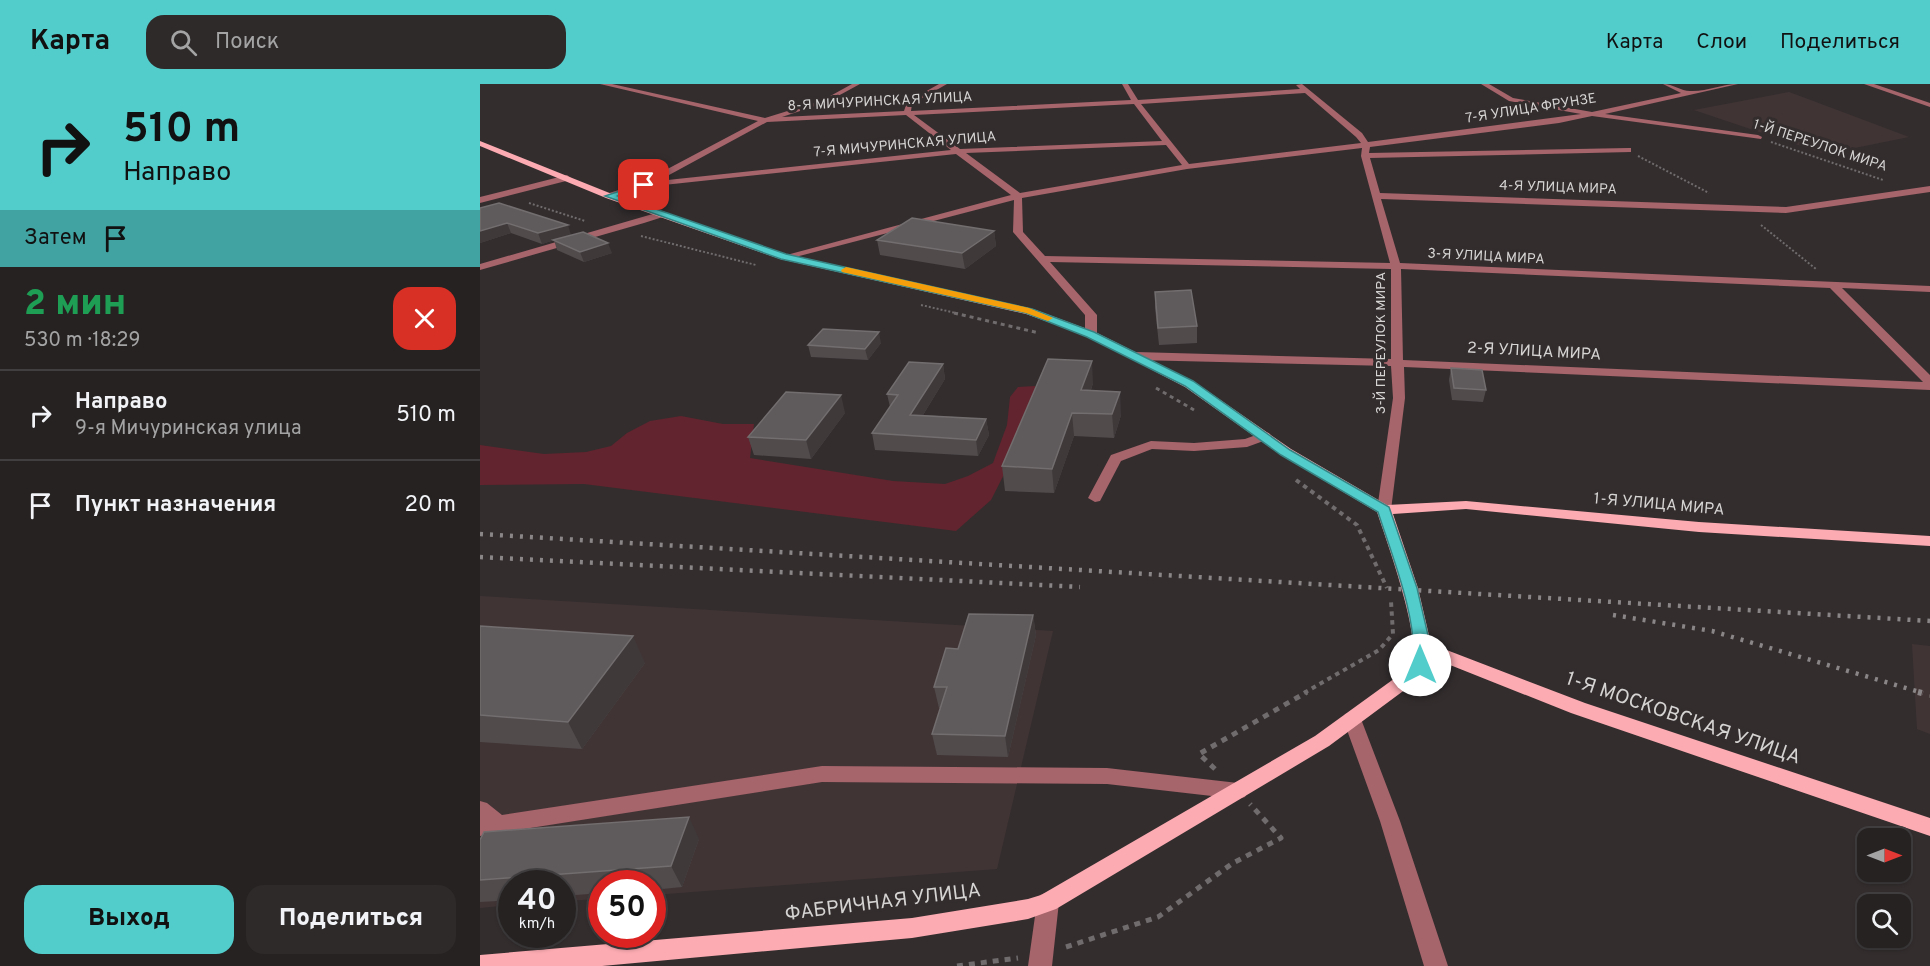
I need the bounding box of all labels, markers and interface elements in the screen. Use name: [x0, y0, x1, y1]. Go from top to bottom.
search box: [146, 15, 566, 69]
text: Карта: [30, 24, 110, 60]
icon: search: [167, 26, 200, 59]
text: Поиск: [215, 29, 279, 56]
text: Карта: [1606, 29, 1663, 56]
text: Слои: [1696, 29, 1747, 56]
text: Поделиться: [1780, 29, 1900, 56]
street label: 8-Я МИЧУРИНСКАЯ УЛИЦА: [787, 89, 973, 115]
street label: 7-Я УЛИЦА ФРУНЗЕ: [1464, 90, 1598, 128]
text: 510 m: [123, 104, 240, 157]
icon: right: [24, 108, 102, 186]
street label: 1-Й ПЕРЕУЛОК МИРА: [1751, 115, 1889, 176]
street label: 7-Я МИЧУРИНСКАЯ УЛИЦА: [813, 129, 997, 161]
text: Направо: [123, 156, 231, 190]
pin: [618, 159, 669, 210]
icon: arrive: [627, 168, 660, 201]
street label: 4-Я УЛИЦА МИРА: [1499, 177, 1617, 199]
icon: arrive: [99, 222, 132, 255]
text: Затем: [24, 225, 87, 252]
street label: 3-Я УЛИЦА МИРА: [1427, 245, 1545, 269]
street label: 3-Й ПЕРЕУЛОК МИРА: [1372, 272, 1390, 414]
text: 2 мин: [24, 282, 126, 328]
button: close: [393, 287, 456, 350]
text: 530 m · 18:29: [24, 328, 141, 354]
street label: 2-Я УЛИЦА МИРА: [1466, 338, 1602, 366]
text: Направо: [75, 389, 167, 416]
icon: right: [24, 399, 57, 432]
text: 510 m: [396, 402, 456, 429]
text: 9-я Мичуринская улица: [75, 416, 301, 442]
icon: arrive: [24, 489, 57, 522]
street label: 1-Я УЛИЦА МИРА: [1593, 489, 1725, 521]
text: Пункт назначения: [75, 492, 276, 519]
text: 20 m: [405, 492, 456, 519]
position arrow: [1388, 633, 1452, 697]
street label: 1-Я МОСКОВСКАЯ УЛИЦА: [1562, 667, 1804, 771]
north arrow: [1857, 828, 1911, 882]
map controls: [1857, 828, 1911, 948]
speed limit sign: 50: [588, 870, 666, 948]
street label: ФАБРИЧНАЯ УЛИЦА: [784, 878, 982, 928]
text: 40: [517, 883, 557, 920]
button: Выход: [24, 885, 234, 954]
button: Поделиться: [246, 885, 456, 954]
button: search: [1857, 894, 1911, 948]
text: km/h: [519, 915, 555, 934]

